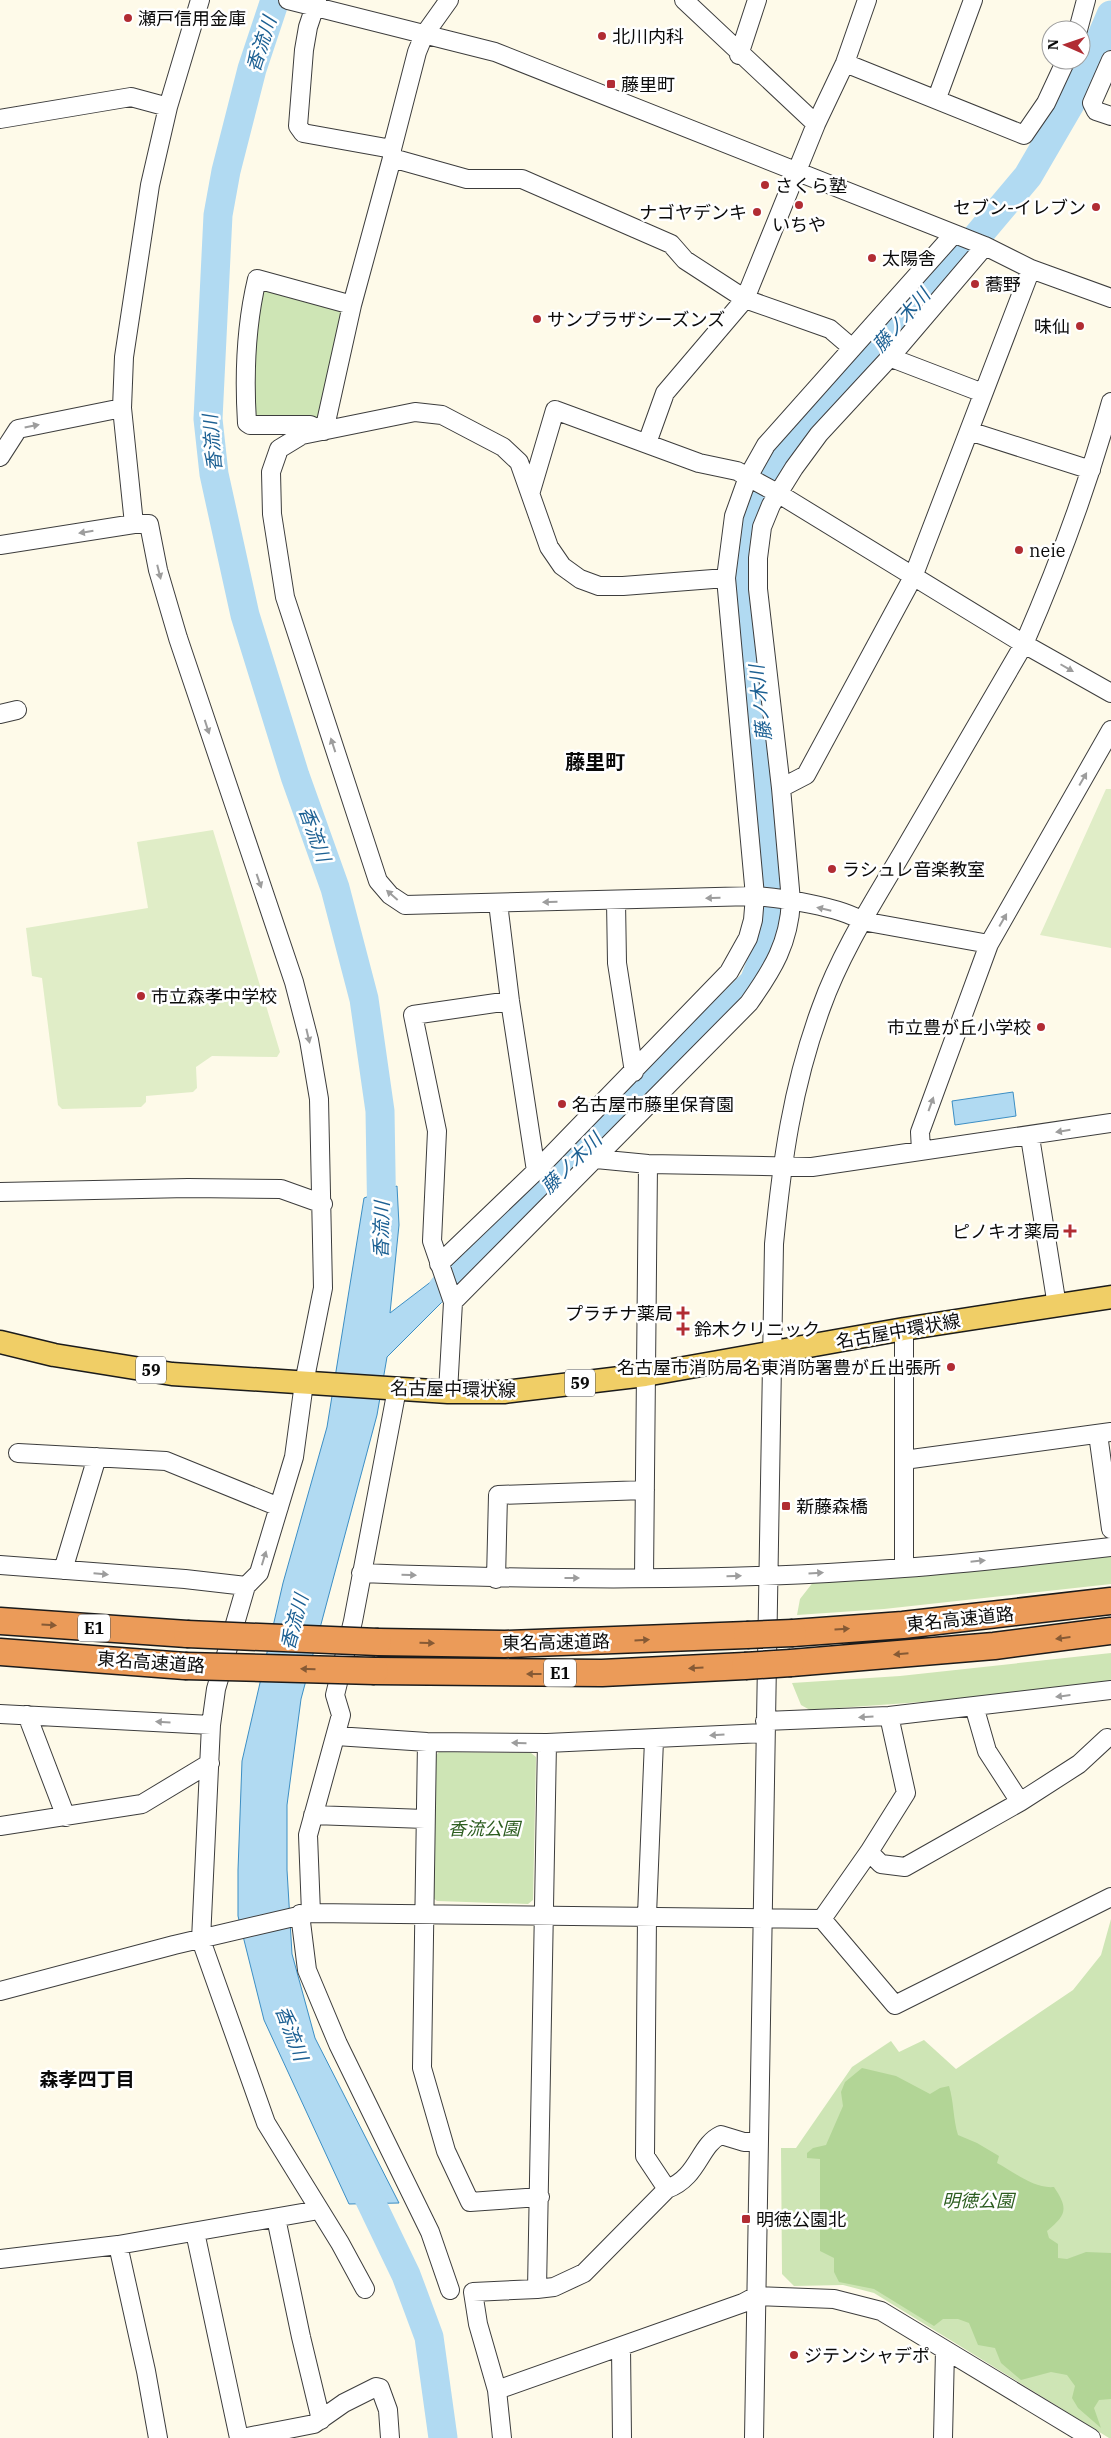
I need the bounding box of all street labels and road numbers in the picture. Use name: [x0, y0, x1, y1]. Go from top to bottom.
street label: 名古屋中環状線: [834, 1309, 962, 1353]
road number: 59: [136, 1356, 166, 1384]
road number: 59: [565, 1370, 595, 1396]
street label: 名古屋中環状線: [390, 1376, 516, 1402]
street label: 東名高速道路: [905, 1602, 1015, 1636]
road number: E1: [78, 1615, 110, 1642]
street label: 東名高速道路: [502, 1630, 610, 1654]
street label: 東名高速道路: [96, 1647, 206, 1677]
road number: E1: [544, 1660, 576, 1686]

